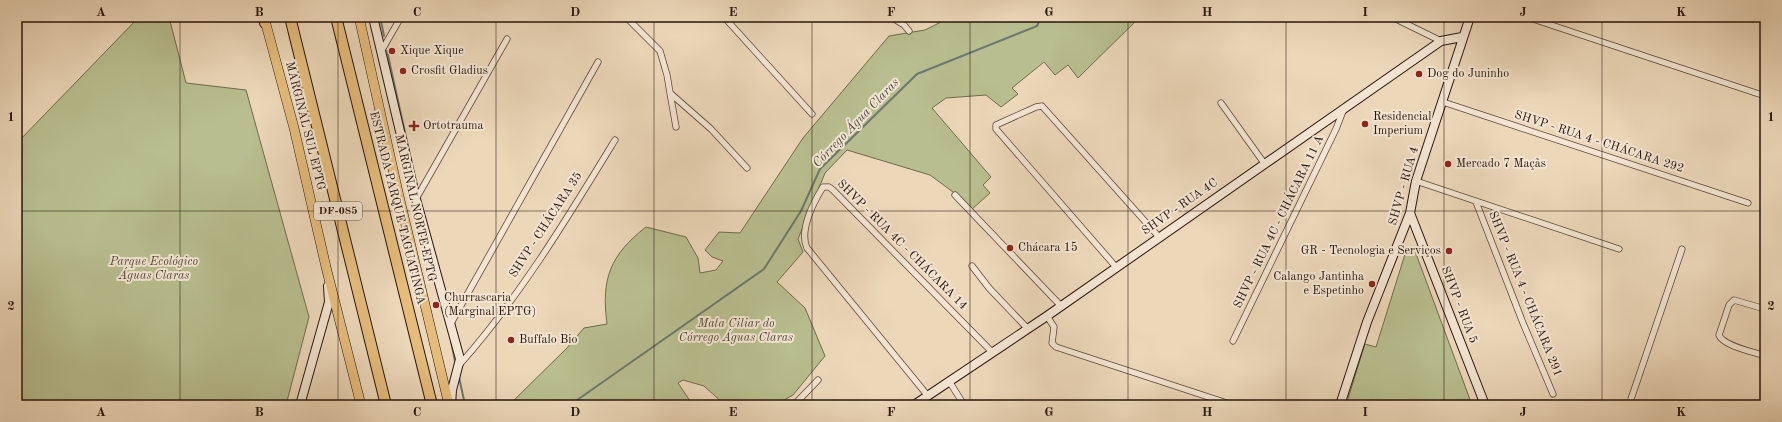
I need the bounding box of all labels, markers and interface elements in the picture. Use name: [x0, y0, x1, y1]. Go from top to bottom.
text: A: [96, 6, 106, 19]
text: B: [254, 6, 264, 19]
text: C: [413, 6, 421, 19]
text: D: [570, 6, 580, 19]
text: E: [729, 6, 738, 19]
text: F: [887, 6, 896, 19]
text: G: [1044, 6, 1054, 19]
text: H: [1202, 6, 1213, 19]
text: I: [1362, 6, 1368, 19]
text: J: [1519, 6, 1527, 19]
text: K: [1676, 6, 1686, 19]
place label: Xique Xique: [400, 45, 464, 57]
marker: Xique Xique: [387, 46, 397, 56]
street label: MARGINAL SUL EPTG: [283, 60, 327, 192]
place label: Crosfit Gladius: [411, 65, 488, 77]
marker: Crosfit Gladius: [398, 66, 408, 76]
place label: Dog do Juninho: [1427, 68, 1509, 80]
marker: Dog do Juninho: [1414, 69, 1424, 79]
water label: Córrego Água Claras: [809, 74, 902, 170]
street label: SHVP - RUA 4 - CHÁCARA 292: [1513, 106, 1686, 175]
street label: ESTRADA PARQUE TAGUATINGA: [367, 110, 427, 306]
text: 1: [7, 111, 15, 124]
place label: Residencial Imperium: [1373, 111, 1431, 137]
text: 1: [1767, 111, 1775, 124]
marker: Residencial Imperium: [1360, 119, 1370, 129]
marker: Ortotrauma: [408, 120, 420, 132]
place label: Ortotrauma: [423, 120, 483, 132]
street label: SHVP - RUA 4C - CHÁCARA 11 A: [1229, 132, 1326, 310]
street label: MARGINAL NORTE EPTG: [392, 133, 438, 283]
street label: SHVP - RUA 4: [1387, 145, 1421, 227]
place label: Mercado 7 Maçãs: [1456, 158, 1546, 170]
marker: Mercado 7 Maçãs: [1443, 159, 1453, 169]
street label: SHVP - CHÁCARA 35: [505, 168, 585, 280]
street label: SHVP - RUA 4C - CHÁCARA 14: [835, 176, 971, 312]
street label: SHVP - RUA 4C: [1140, 176, 1220, 238]
road number: DF-085: [314, 202, 362, 220]
street label: SHVP - RUA 4 - CHÁCARA 291: [1486, 208, 1567, 378]
place label: Chácara 15: [1018, 241, 1078, 254]
marker: Chácara 15: [1005, 243, 1015, 253]
place label: GR - Tecnologia e Serviços: [1301, 245, 1441, 257]
marker: GR - Tecnologia e Serviços: [1444, 246, 1454, 256]
park label: Parque Ecológico Águas Claras: [109, 256, 199, 282]
street label: SHVP - RUA 5: [1439, 265, 1480, 345]
place label: Calango Jantinha e Espetinho: [1273, 271, 1364, 297]
marker: Calango Jantinha e Espetinho: [1367, 279, 1377, 289]
place label: Churrascaria (Marginal EPTG): [444, 292, 536, 318]
text: 2: [7, 300, 15, 313]
marker: Churrascaria (Marginal EPTG): [431, 300, 441, 310]
text: 2: [1767, 300, 1775, 313]
park label: Mata Ciliar do Córrego Águas Claras: [679, 318, 793, 344]
place label: Buffalo Bio: [519, 334, 578, 346]
marker: Buffalo Bio: [506, 335, 516, 345]
text: A: [96, 406, 106, 419]
text: B: [254, 406, 264, 419]
text: C: [413, 406, 421, 419]
text: D: [570, 406, 580, 419]
text: E: [729, 406, 738, 419]
text: F: [887, 406, 896, 419]
text: G: [1044, 406, 1054, 419]
text: H: [1202, 406, 1213, 419]
text: I: [1362, 406, 1368, 419]
text: J: [1519, 406, 1527, 419]
text: K: [1676, 406, 1686, 419]

